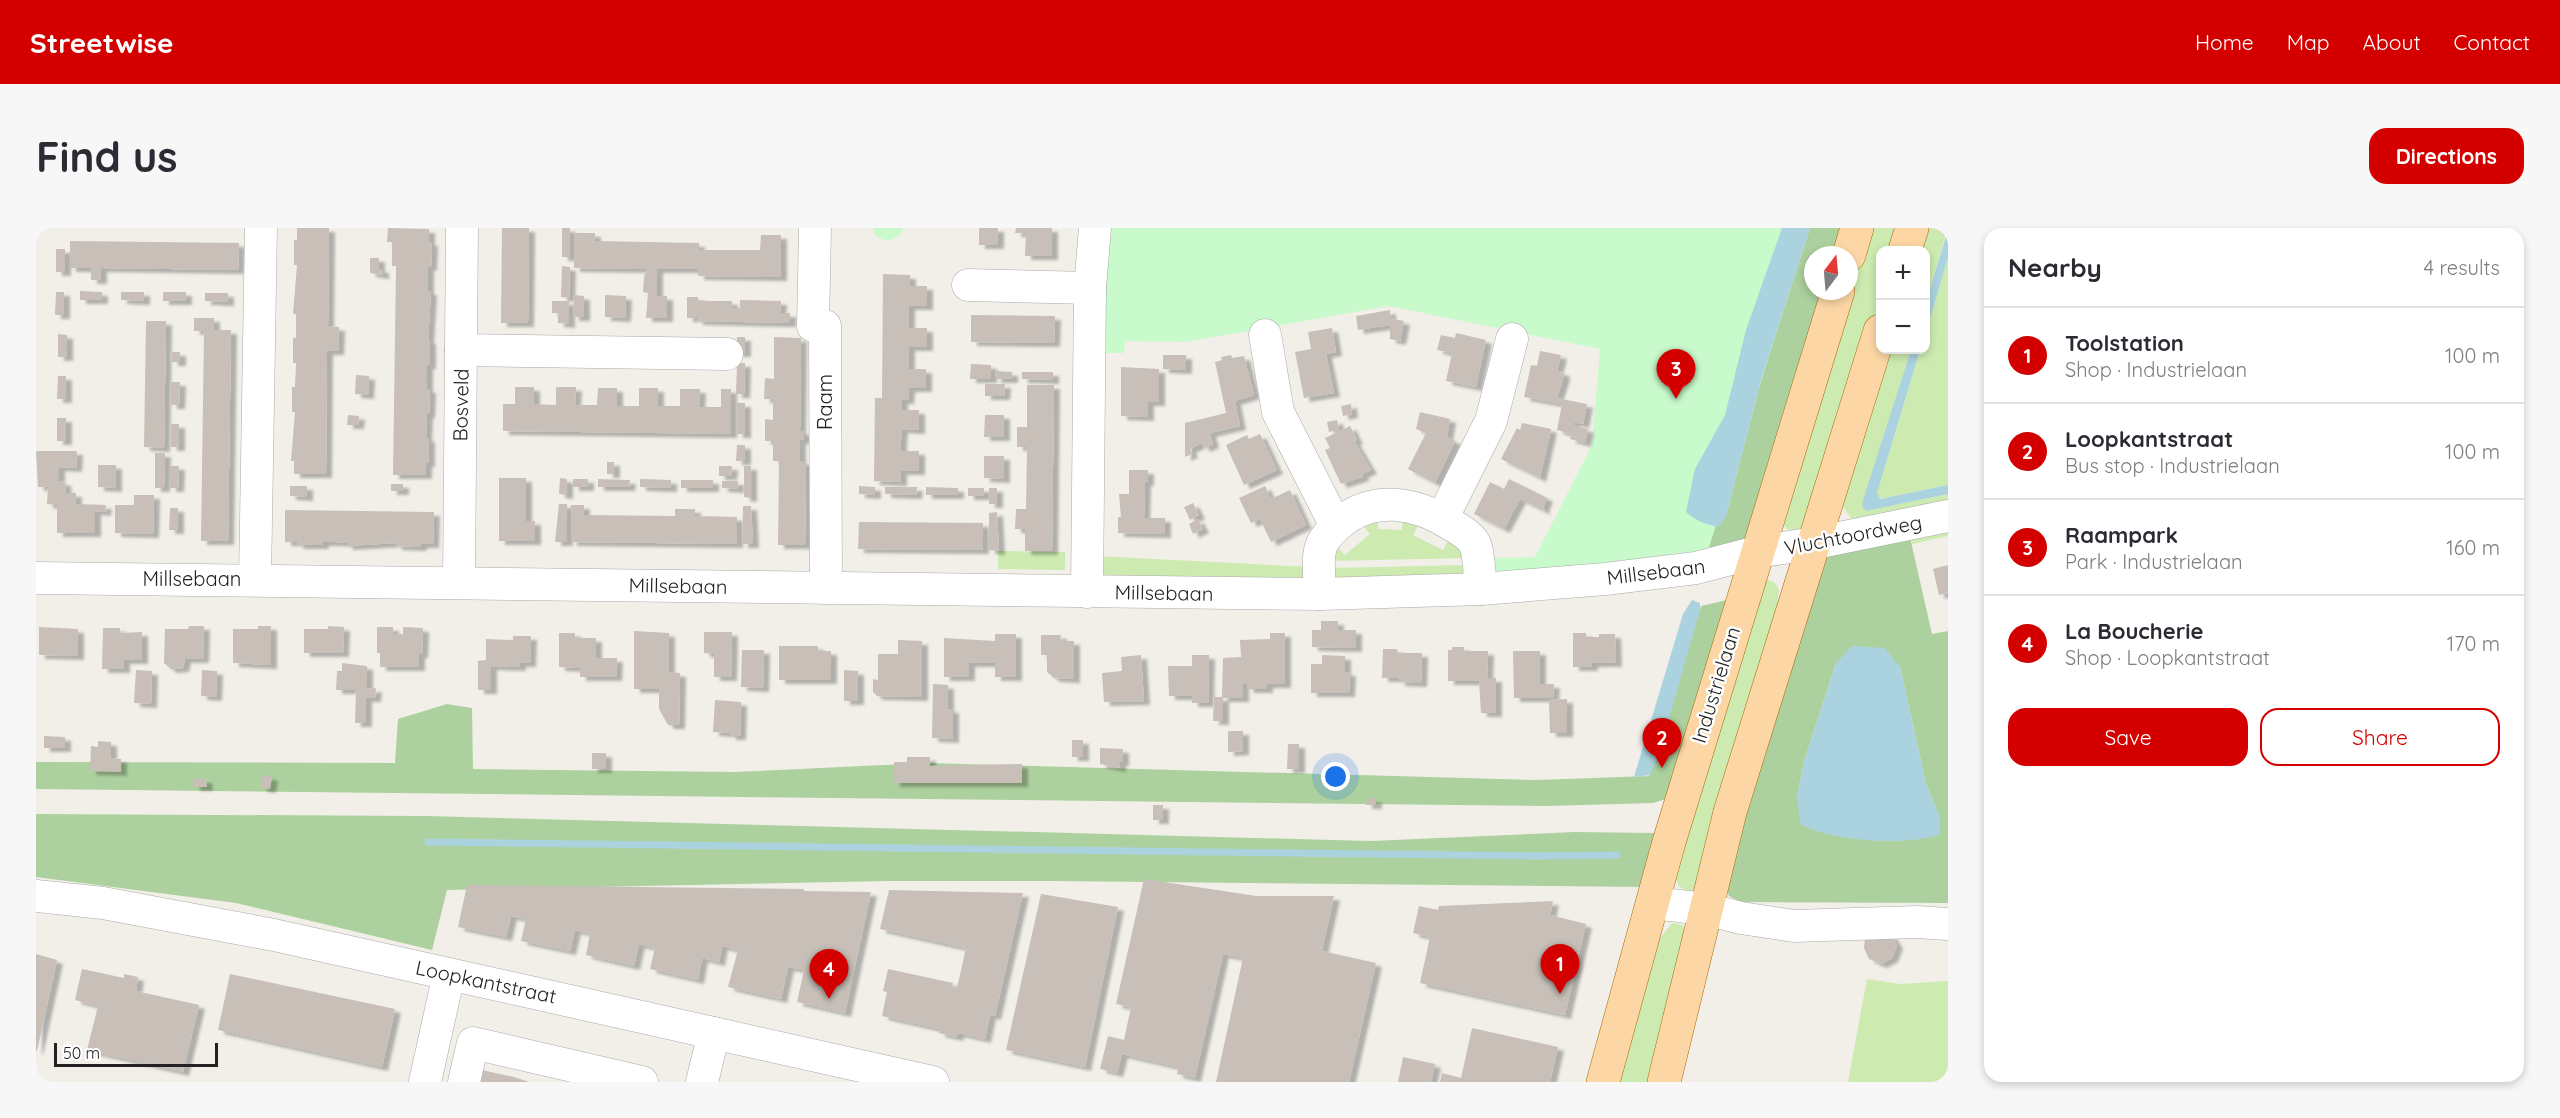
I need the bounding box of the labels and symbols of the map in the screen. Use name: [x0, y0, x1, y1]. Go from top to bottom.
north arrow: [1804, 246, 1858, 300]
pin: 3: [1656, 350, 1696, 399]
street label: Bosveld: [447, 368, 474, 442]
street label: Raam: [812, 374, 837, 430]
street label: Vluchtoordweg: [1782, 509, 1924, 560]
street label: Millsebaan: [1605, 553, 1707, 590]
street label: Millsebaan: [143, 566, 241, 591]
street label: Millsebaan: [628, 572, 728, 599]
street label: Millsebaan: [1114, 579, 1214, 606]
street label: Industrielaan: [1686, 624, 1745, 746]
pin: 2: [1642, 718, 1682, 768]
your location: [1321, 762, 1350, 791]
pin: 1: [1540, 944, 1580, 994]
pin: 4: [810, 950, 848, 999]
street label: Loopkantstraat: [413, 954, 559, 1009]
scale bar: [54, 1040, 218, 1068]

